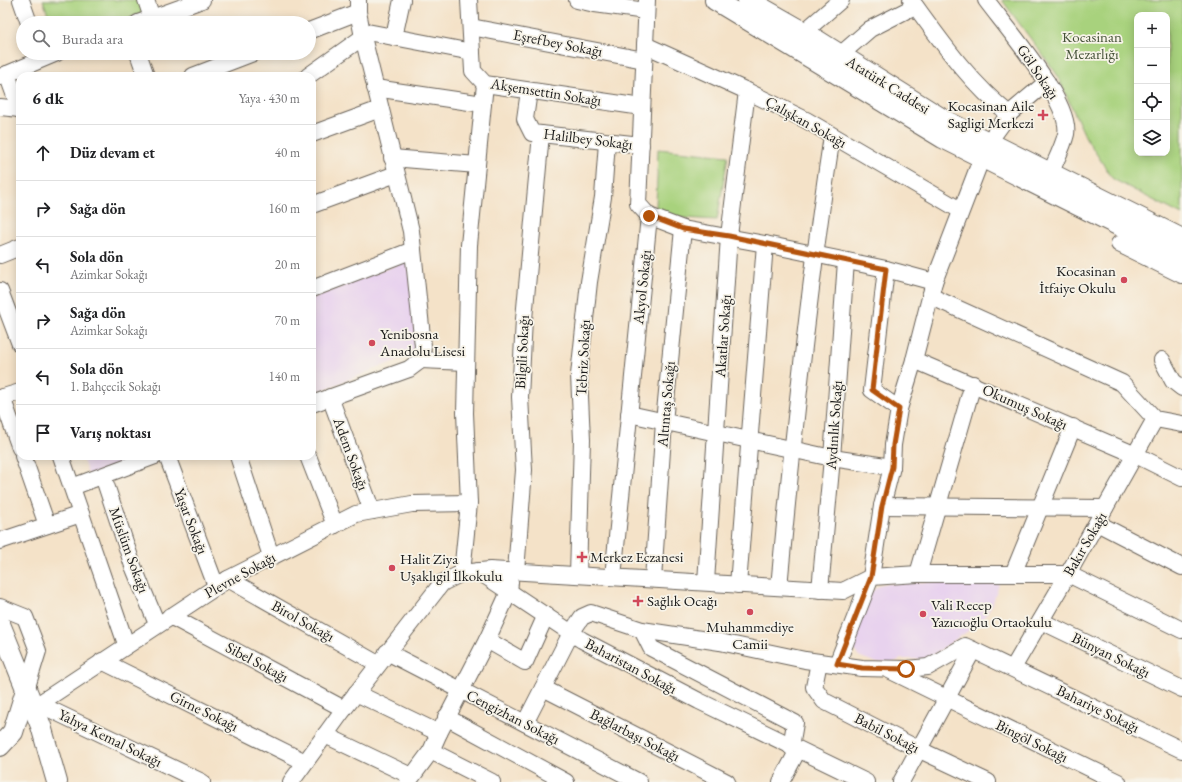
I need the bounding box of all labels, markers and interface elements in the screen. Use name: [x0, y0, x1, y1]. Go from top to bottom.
map controls: [1134, 12, 1170, 156]
button: +: [1134, 12, 1170, 48]
search box: [16, 16, 316, 60]
street label: Eşrefbey Sokağı: [512, 25, 605, 61]
icon: search: [30, 27, 52, 49]
park label: Kocasinan Mezarlığı: [1062, 27, 1122, 63]
text: Burada ara: [62, 29, 123, 48]
street label: Göl Sokağı: [1013, 41, 1064, 103]
button: −: [1134, 48, 1170, 84]
street label: Atatürk Caddesi: [842, 51, 934, 118]
street label: Akşemsettin Sokağı: [488, 73, 603, 110]
button: locate: [1134, 84, 1170, 120]
text: 6 dk: [32, 87, 64, 109]
text: Yaya · 430 m: [239, 90, 300, 107]
street label: Çalışkan Sokağı: [762, 91, 851, 152]
place label: Kocasinan Aile Sagligi Merkezi: [948, 96, 1034, 132]
marker: Kocasinan Aile Sagligi Merkezi: [1037, 109, 1049, 121]
button: layers: [1134, 120, 1170, 156]
street label: Halilbey Sokağı: [542, 124, 634, 153]
icon: ahead: [32, 142, 54, 164]
text: Düz devam et: [70, 143, 155, 162]
text: 40 m: [275, 144, 300, 161]
icon: right: [32, 198, 54, 220]
text: Sağa dön: [70, 199, 126, 218]
text: 160 m: [269, 200, 300, 217]
route end: [640, 207, 658, 225]
text: Sola dön: [70, 247, 123, 266]
street label: Akyol Sokağı: [628, 248, 655, 326]
icon: left: [32, 254, 54, 276]
text: 20 m: [275, 256, 300, 273]
place label: Kocasinan İtfaiye Okulu: [1039, 261, 1116, 297]
text: Azimkar Sokağı: [70, 266, 148, 283]
marker: Kocasinan İtfaiye Okulu: [1119, 275, 1129, 285]
street label: Akatlar Sokağı: [710, 294, 735, 379]
text: Sağa dön: [70, 303, 126, 322]
icon: right: [32, 310, 54, 332]
text: 70 m: [275, 312, 300, 329]
street label: Bilgili Sokağı: [510, 314, 533, 389]
street label: Tebriz Sokağı: [571, 319, 594, 397]
text: Azimkar Sokağı: [70, 322, 148, 339]
place label: Yenibosna Anadolu Lisesi: [379, 324, 466, 360]
marker: Yenibosna Anadolu Lisesi: [367, 338, 377, 348]
text: Sola dön: [70, 359, 123, 378]
street label: Altıntaş Sokağı: [652, 360, 679, 449]
icon: left: [32, 366, 54, 388]
text: 140 m: [269, 368, 300, 385]
text: 1. Bahçecik Sokağı: [70, 378, 161, 395]
street label: Aydınlık Sokağı: [821, 379, 846, 471]
street label: Okumuş Sokağı: [980, 379, 1071, 434]
street label: Adem Sokağı: [329, 414, 373, 493]
icon: arrive: [32, 422, 54, 444]
text: Varış noktası: [70, 423, 151, 442]
street label: Yaşar Sokağı: [170, 485, 213, 557]
street label: Müslüm Sokağı: [105, 504, 154, 596]
street label: Bakır Sokağı: [1059, 508, 1111, 579]
street label: Plevne Sokağı: [201, 547, 279, 602]
place label: Merkez Eczanesi: [590, 547, 684, 566]
place label: Halit Ziya Uşaklıgil İlkokulu: [400, 549, 502, 585]
marker: Merkez Eczanesi: [577, 552, 587, 562]
marker: Halit Ziya Uşaklıgil İlkokulu: [387, 563, 397, 573]
place label: Sağlık Ocağı: [647, 591, 718, 610]
marker: Sağlık Ocağı: [632, 595, 644, 607]
place label: Vali Recep Yazıcıoğlu Ortaokulu: [931, 595, 1052, 631]
street label: Birol Sokağı: [269, 596, 338, 646]
marker: Muhammediye Camii: [745, 607, 755, 617]
marker: Vali Recep Yazıcıoğlu Ortaokulu: [918, 609, 928, 619]
place label: Muhammediye Camii: [706, 617, 794, 653]
street label: Bünyan Sokağı: [1069, 627, 1154, 682]
street label: Baharistan Sokağı: [582, 633, 681, 698]
street label: Sibel Sokağı: [223, 637, 292, 686]
route start: [897, 660, 915, 678]
street label: Bahariye Sokağı: [1054, 680, 1143, 737]
street label: Cengizhan Sokağı: [463, 685, 563, 748]
street label: Girne Sokağı: [167, 686, 242, 735]
street label: Yahya Kemal Sokağı: [55, 704, 166, 771]
street label: Bağlarbaşı Sokağı: [587, 704, 684, 765]
street label: Babil Sokağı: [852, 708, 923, 757]
street label: Bingöl Sokağı: [993, 715, 1072, 766]

